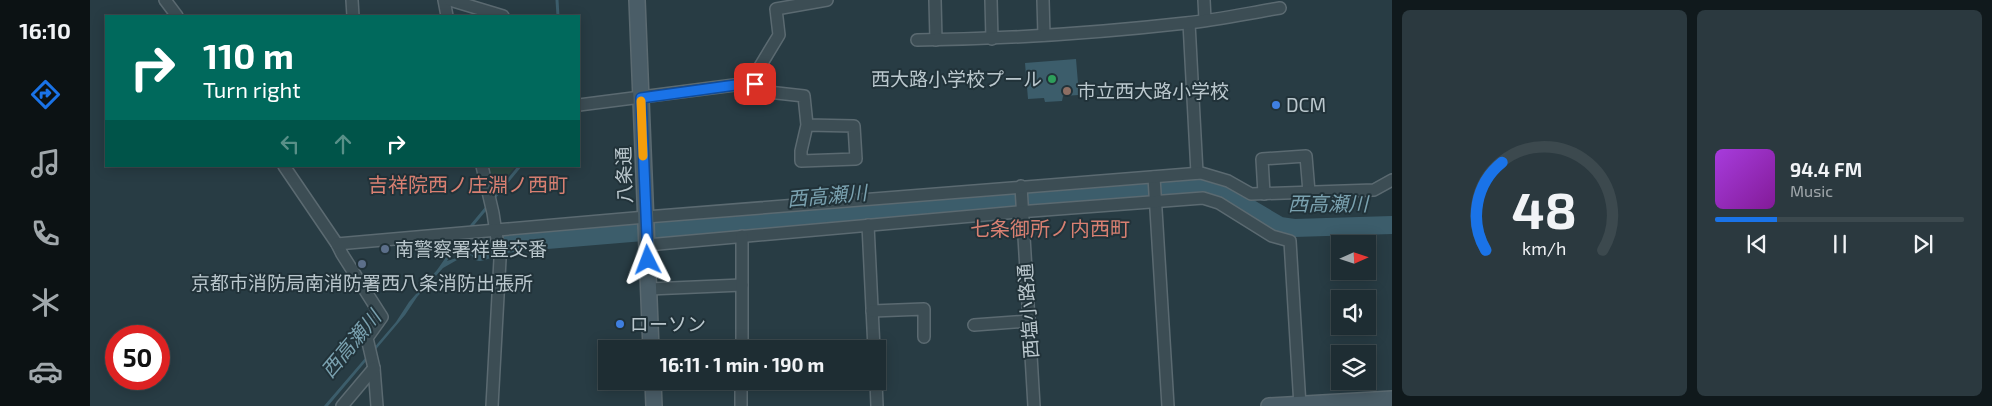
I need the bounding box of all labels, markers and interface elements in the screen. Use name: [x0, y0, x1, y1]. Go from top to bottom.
text: 16:10: [19, 17, 71, 43]
text: 110 m: [203, 34, 294, 76]
icon: right: [120, 35, 185, 100]
pin: [734, 63, 776, 105]
place label: 西大路小学校プール: [871, 67, 1042, 90]
icon: arrive: [741, 70, 769, 98]
marker: 西大路小学校プール: [1046, 73, 1058, 85]
text: Turn right: [203, 76, 301, 102]
icon: directions: [28, 77, 63, 112]
place label: 市立西大路小学校: [1077, 79, 1229, 102]
marker: 市立西大路小学校: [1061, 85, 1073, 97]
place label: DCM: [1286, 93, 1326, 116]
marker: DCM: [1270, 99, 1282, 111]
icon: left: [276, 130, 304, 158]
icon: ahead: [329, 130, 357, 158]
icon: right: [382, 130, 410, 158]
icon: music: [28, 146, 63, 181]
street label: 八条通: [611, 146, 636, 204]
text: 94.4 FM: [1790, 158, 1862, 181]
district label: 吉祥院西ノ庄淵ノ西町: [368, 172, 568, 196]
text: 48: [1512, 177, 1577, 239]
water label: 西高瀬川: [786, 179, 870, 210]
text: Music: [1790, 181, 1833, 200]
water label: 西高瀬川: [1288, 191, 1370, 215]
icon: phone: [28, 216, 63, 251]
district label: 七条御所ノ内西町: [970, 216, 1130, 240]
icon: previous: [1743, 230, 1771, 258]
icon: pause: [1826, 230, 1854, 258]
icon: next: [1909, 230, 1937, 258]
position arrow: [621, 233, 673, 285]
north arrow: [1331, 235, 1376, 280]
map controls: [1331, 235, 1376, 390]
place label: 南警察署祥豊交番: [395, 237, 547, 260]
text: km/h: [1522, 237, 1567, 259]
marker: 南警察署祥豊交番: [379, 243, 391, 255]
marker: 京都市消防局南消防署西八条消防出張所: [356, 258, 368, 270]
street label: 西塩小路通: [1013, 263, 1042, 359]
place label: 京都市消防局南消防署西八条消防出張所: [191, 271, 533, 294]
icon: climate: [28, 285, 63, 320]
button: sound: [1331, 290, 1376, 335]
water label: 西高瀬川: [315, 303, 386, 382]
place label: ローソン: [630, 312, 706, 335]
marker: ローソン: [614, 318, 626, 330]
speed limit sign: 50: [105, 325, 170, 390]
button: layers: [1331, 345, 1376, 390]
text: 16:11 · 1 min · 190 m: [660, 353, 824, 376]
icon: car: [28, 354, 63, 389]

